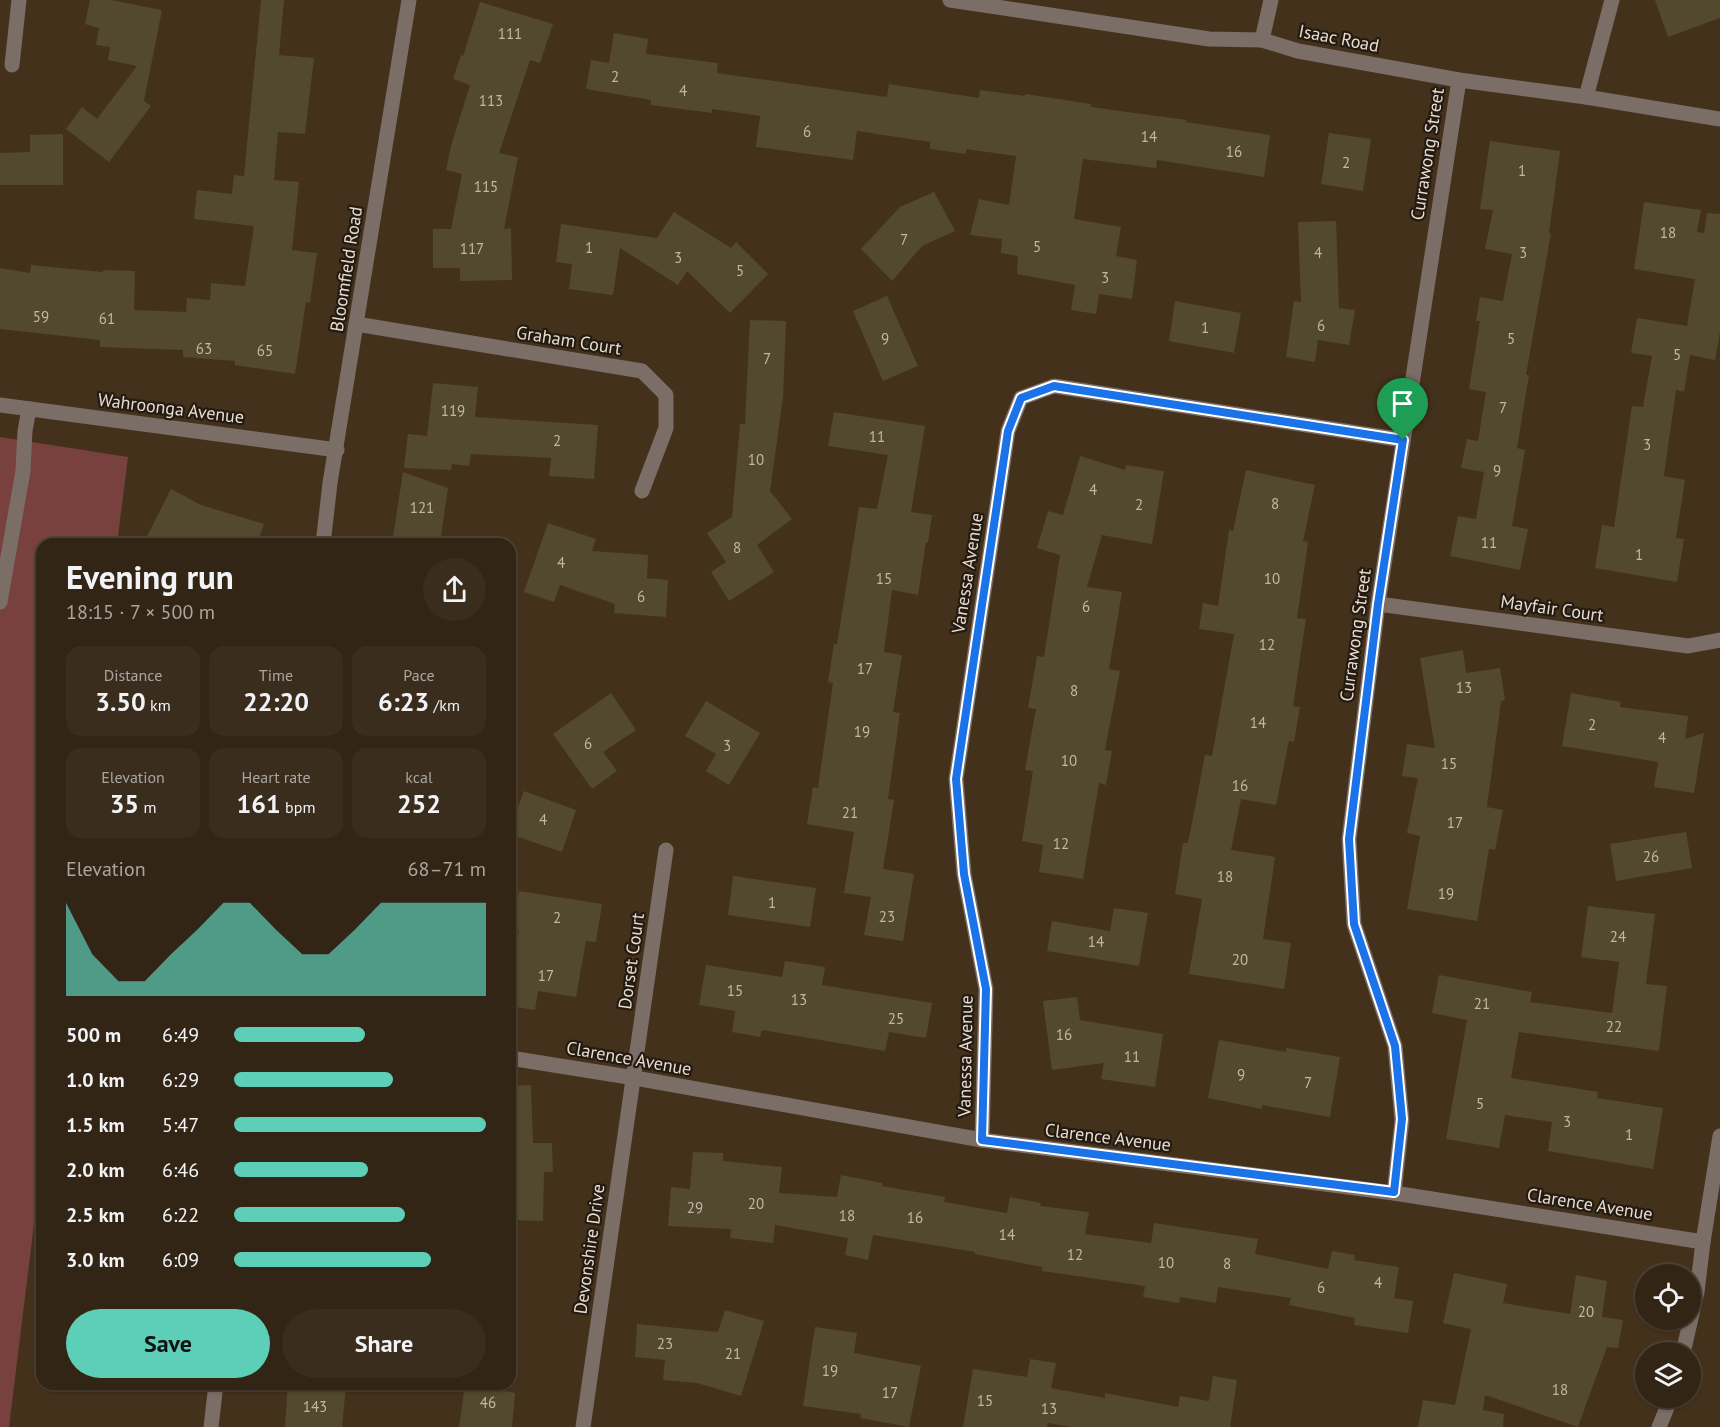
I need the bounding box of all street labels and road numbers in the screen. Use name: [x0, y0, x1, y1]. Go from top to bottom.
street label: Isaac Road: [1297, 19, 1381, 57]
street label: Currawong Street: [1405, 86, 1449, 222]
street label: Bloomfield Road: [325, 205, 367, 333]
street label: Graham Court: [515, 320, 623, 360]
street label: Wahroonga Avenue: [97, 388, 245, 428]
street label: Vanessa Avenue: [946, 511, 988, 636]
street label: Currawong Street: [1334, 567, 1376, 703]
street label: Mayfair Court: [1499, 589, 1605, 627]
street label: Dorset Court: [613, 911, 649, 1011]
street label: Vanessa Avenue: [952, 995, 978, 1118]
street label: Clarence Avenue: [565, 1036, 693, 1080]
street label: Clarence Avenue: [1044, 1118, 1172, 1156]
street label: Devonshire Drive: [568, 1182, 610, 1316]
street label: Clarence Avenue: [1526, 1183, 1654, 1225]

